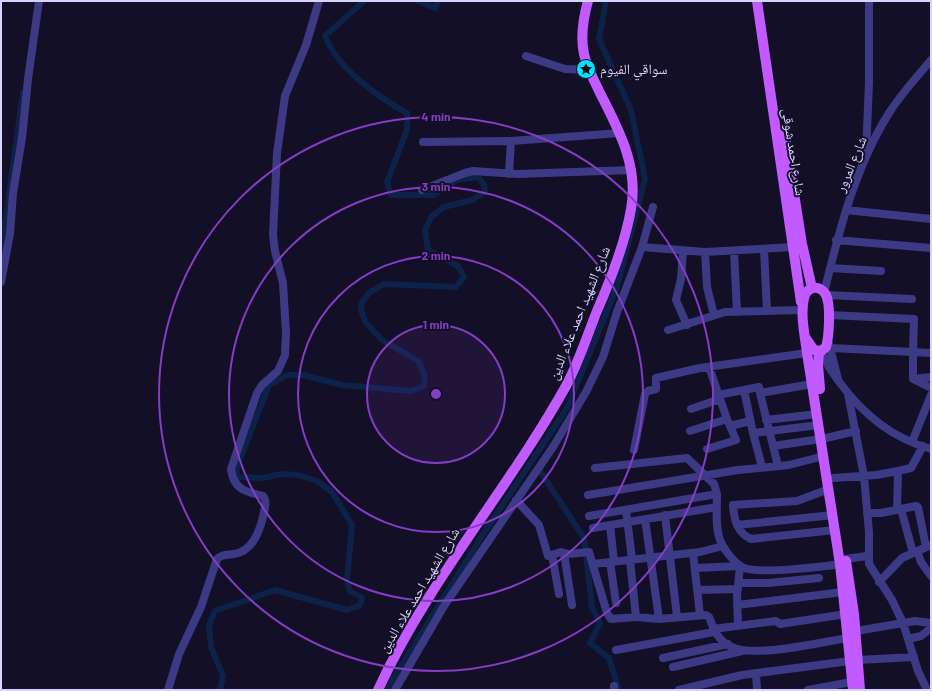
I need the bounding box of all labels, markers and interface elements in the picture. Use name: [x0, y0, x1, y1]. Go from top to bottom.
place icon: سواقي الفيوم: [575, 58, 597, 80]
place label: سواقي الفيوم: [600, 60, 668, 81]
street label: شارع احمد شوقى: [777, 107, 810, 197]
text: 4 min: [421, 109, 451, 123]
street label: شارع المرور: [831, 133, 872, 196]
text: 3 min: [422, 179, 450, 193]
street label: شارع الشهيد احمد علاء الدين: [544, 243, 615, 383]
text: 2 min: [422, 248, 450, 262]
text: 1 min: [423, 317, 449, 331]
centre of rings: [429, 387, 443, 401]
street label: شارع الشهيد احمد علاء الدين: [375, 524, 464, 656]

